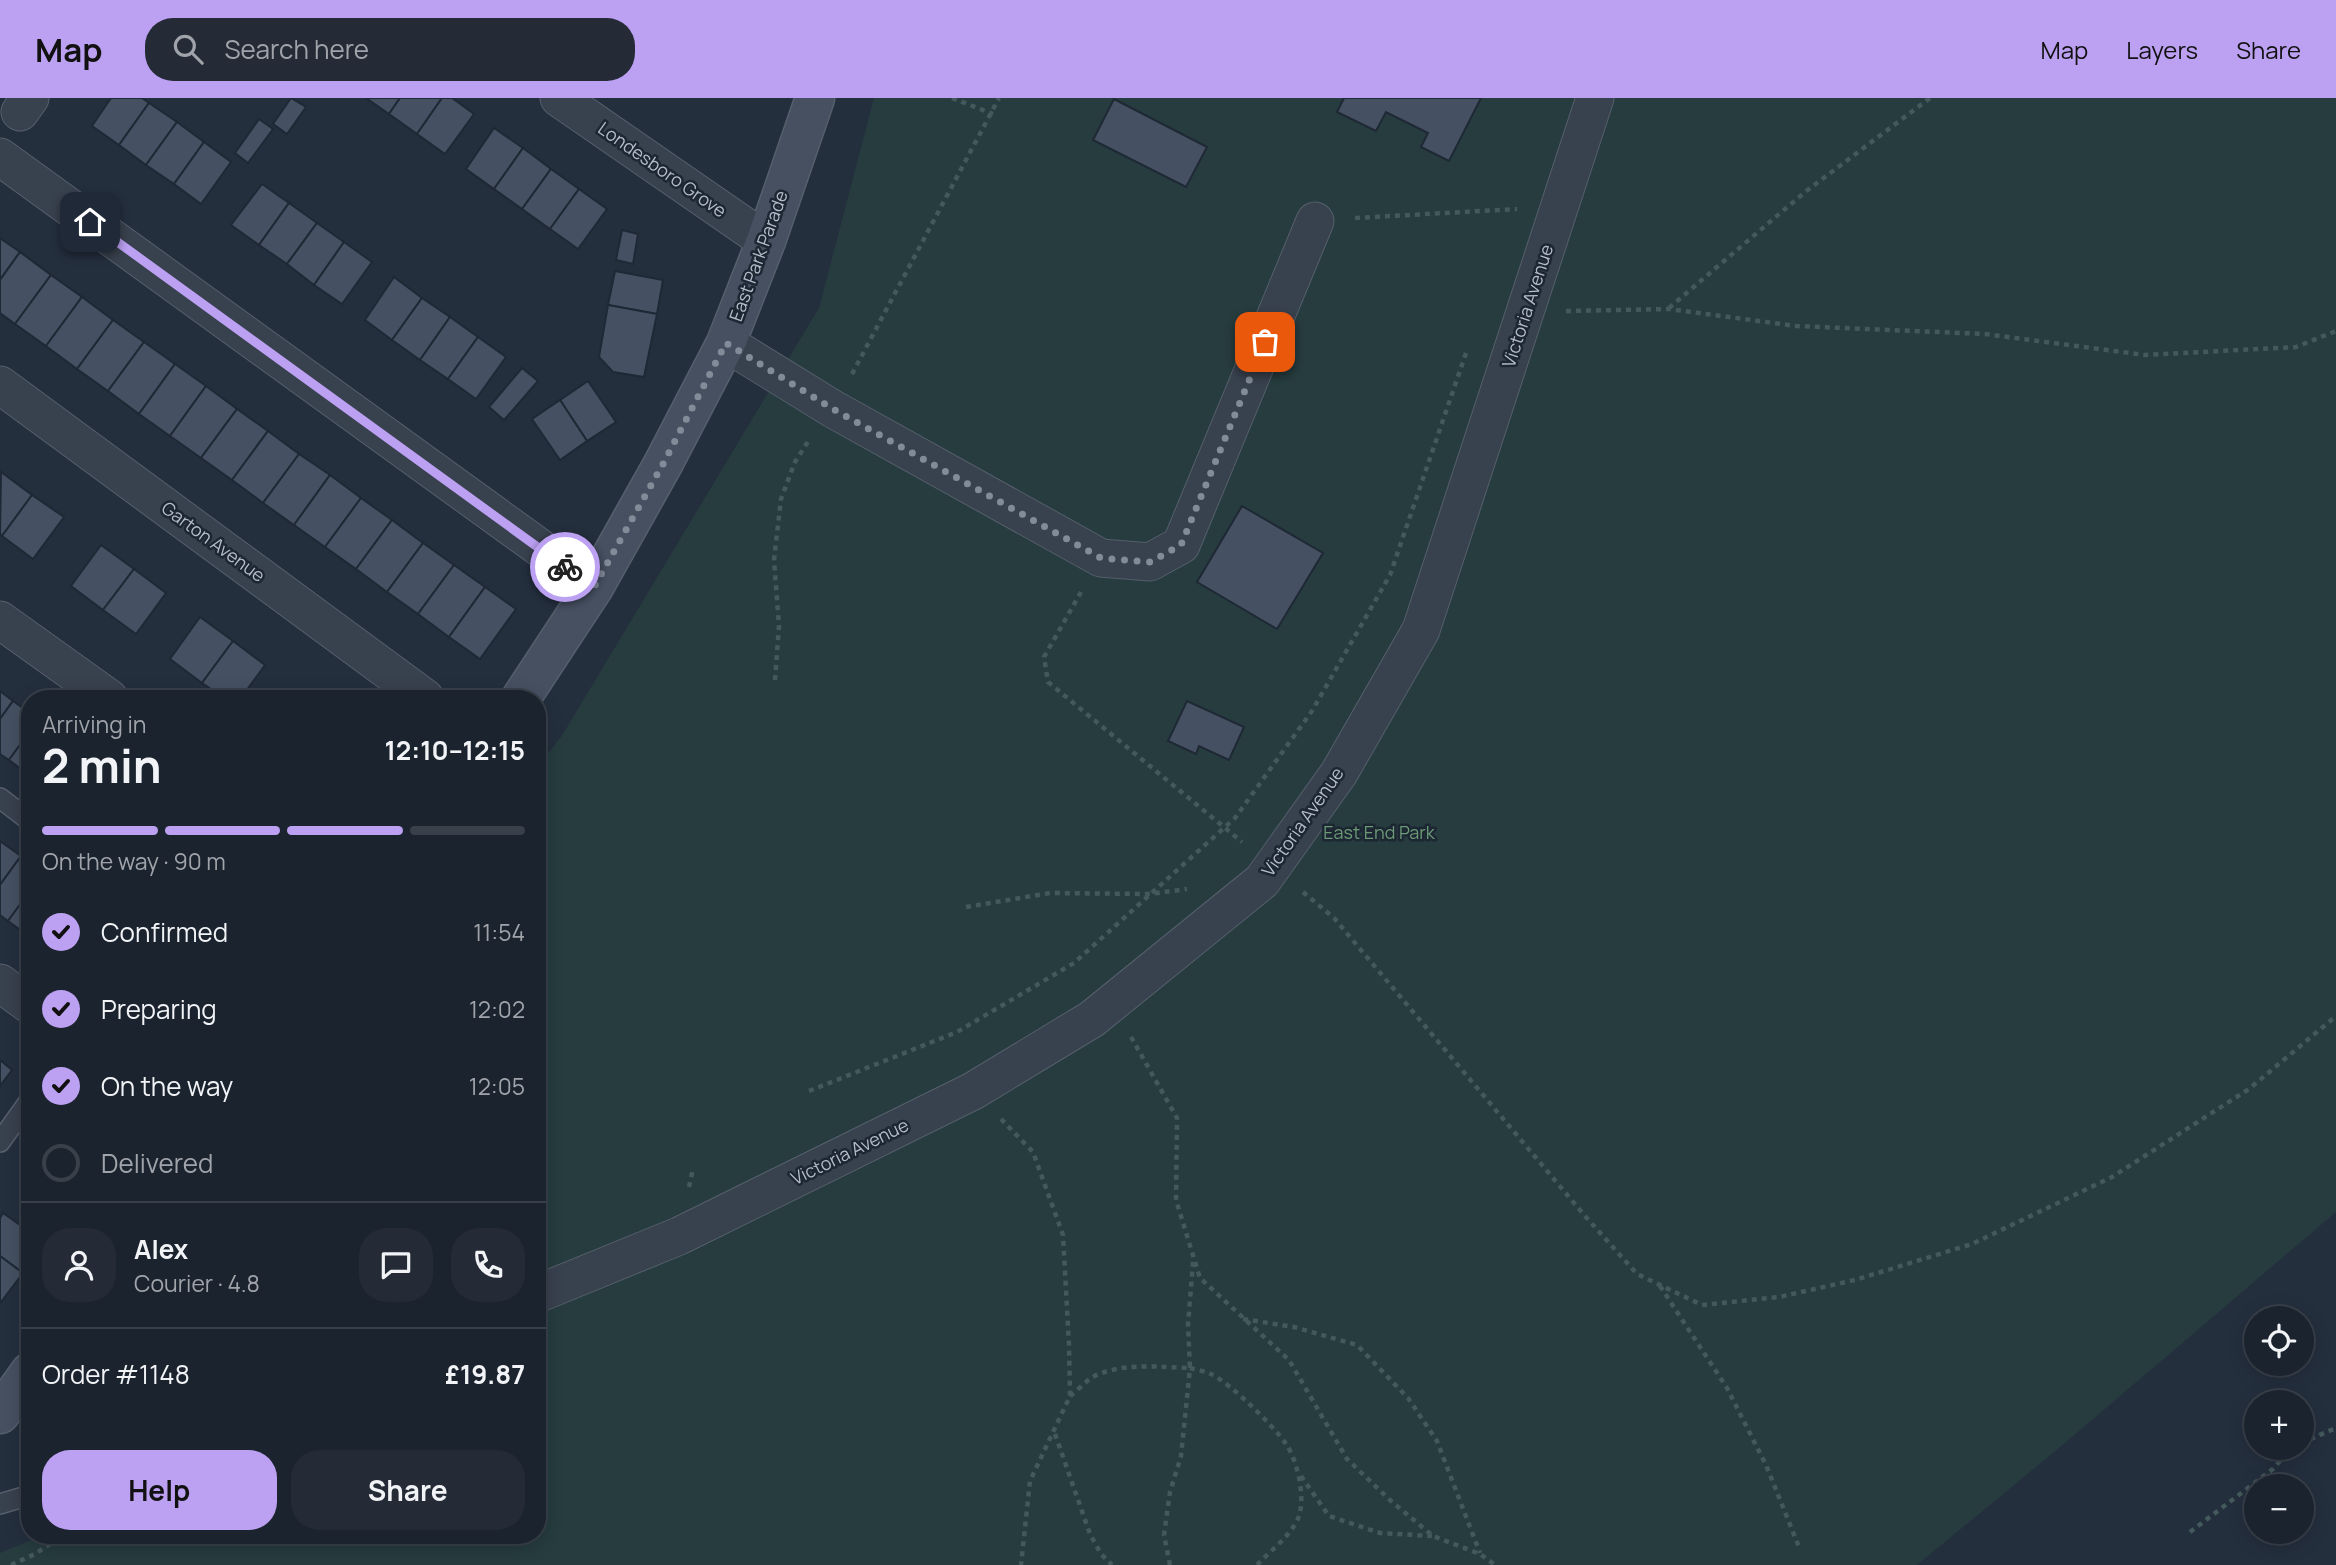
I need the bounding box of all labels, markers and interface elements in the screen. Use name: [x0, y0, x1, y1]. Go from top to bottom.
search box: [145, 18, 635, 81]
text: Map: [35, 27, 103, 72]
icon: search: [169, 30, 207, 68]
text: Search here: [225, 31, 369, 67]
text: Map: [2041, 33, 2088, 66]
text: Layers: [2126, 33, 2198, 66]
text: Share: [2236, 33, 2301, 66]
street label: Londesboro Grove: [594, 116, 732, 222]
street label: East Park Parade: [723, 187, 793, 324]
pin: [60, 192, 120, 252]
icon: home: [71, 203, 109, 241]
street label: Victoria Avenue: [1496, 241, 1558, 370]
pin: [1235, 312, 1295, 372]
icon: bag: [1246, 323, 1284, 361]
street label: Garton Avenue: [157, 495, 270, 587]
courier: [530, 532, 600, 602]
icon: bike: [546, 548, 584, 586]
text: Arriving in: [42, 708, 147, 740]
text: 12:10–12:15: [384, 732, 525, 768]
text: 2 min: [42, 734, 162, 797]
street label: Victoria Avenue: [1256, 762, 1349, 881]
park label: East End Park: [1323, 820, 1436, 844]
text: On the way · 90 m: [42, 845, 226, 877]
icon: check: [42, 913, 80, 951]
text: Confirmed: [101, 914, 228, 950]
text: 11:54: [473, 916, 525, 948]
icon: check: [42, 990, 80, 1028]
text: Preparing: [101, 991, 217, 1027]
text: 12:02: [469, 993, 525, 1025]
icon: check: [42, 1067, 80, 1105]
text: On the way: [101, 1068, 233, 1104]
text: 12:05: [469, 1070, 525, 1102]
street label: Victoria Avenue: [787, 1112, 912, 1190]
text: Delivered: [101, 1145, 213, 1181]
button: person: [42, 1228, 116, 1302]
button: chat: [359, 1228, 433, 1302]
button: phone: [451, 1228, 525, 1302]
text: Alex: [134, 1231, 188, 1267]
text: Courier · 4.8: [134, 1267, 260, 1299]
map controls: [2244, 1306, 2314, 1544]
button: locate: [2244, 1306, 2314, 1376]
text: Order #1148: [42, 1356, 190, 1392]
text: £19.87: [445, 1356, 525, 1392]
button: +: [2244, 1390, 2314, 1460]
button: Help: [42, 1450, 277, 1530]
button: Share: [291, 1450, 525, 1530]
button: −: [2244, 1474, 2314, 1544]

